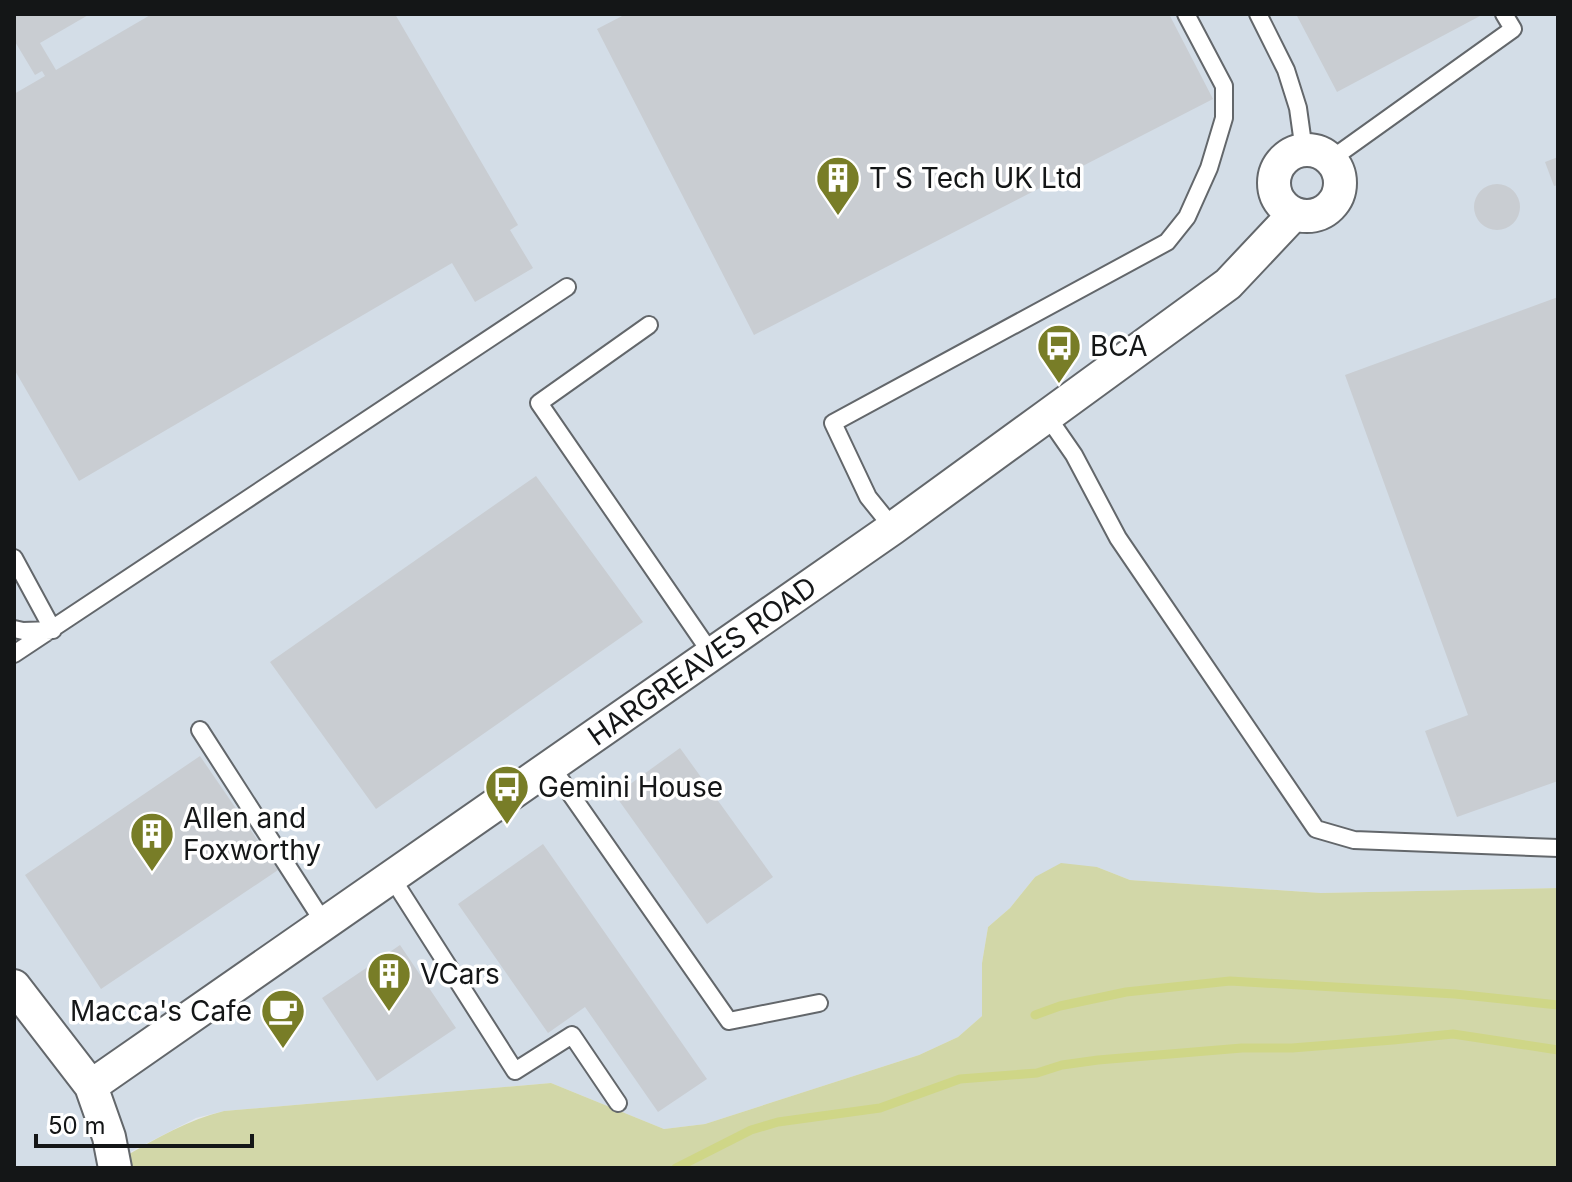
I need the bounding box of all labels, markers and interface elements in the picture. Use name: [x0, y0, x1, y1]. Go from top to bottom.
building icon: T S Tech UK Ltd: [814, 154, 862, 217]
place label: T S Tech UK Ltd: [869, 161, 1082, 195]
bus stop icon: BCA: [1035, 322, 1083, 385]
place label: BCA: [1090, 329, 1148, 363]
street label: HARGREAVES ROAD: [581, 569, 823, 753]
bus stop icon: Gemini House: [483, 763, 531, 826]
place label: Gemini House: [538, 770, 723, 804]
place label: Allen and Foxworthy: [183, 801, 321, 867]
building icon: Allen and Foxworthy: [128, 810, 176, 873]
building icon: VCars: [365, 950, 413, 1013]
place label: VCars: [420, 957, 500, 991]
cafe icon: Macca's Cafe: [259, 987, 307, 1050]
place label: Macca's Cafe: [70, 994, 252, 1028]
scale bar: [36, 1098, 252, 1148]
text: 50 m: [48, 1111, 106, 1140]

